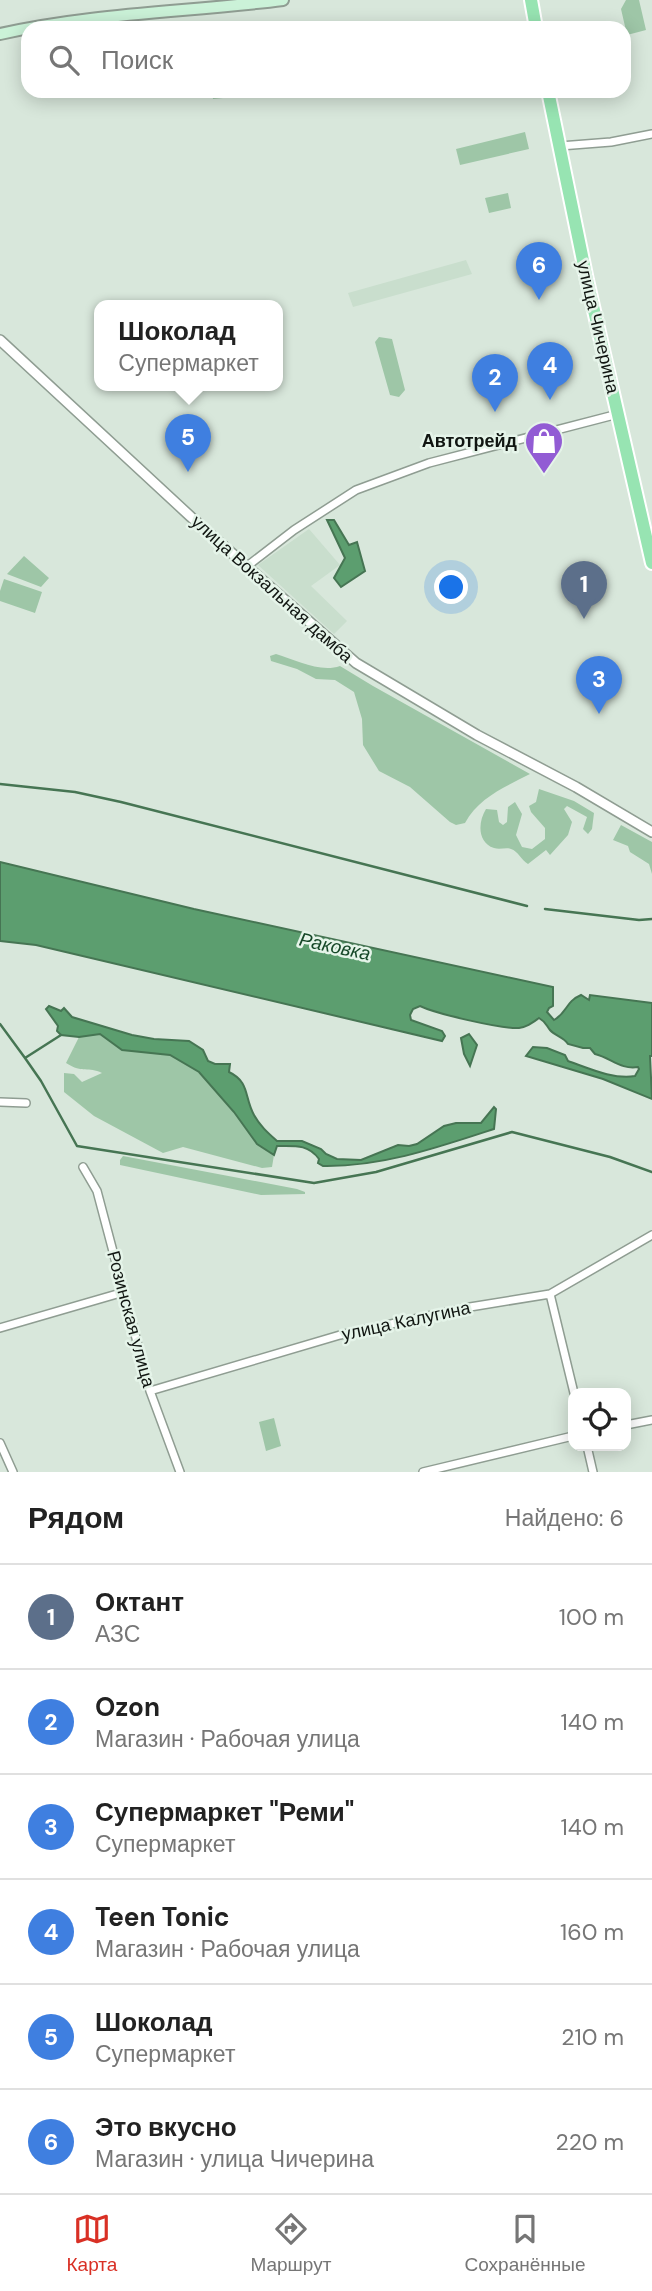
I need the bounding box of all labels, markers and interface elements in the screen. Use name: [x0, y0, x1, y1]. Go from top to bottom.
search box: [21, 21, 631, 98]
icon: search: [45, 41, 83, 79]
text: Поиск: [101, 43, 173, 77]
pin: 6: [516, 242, 562, 300]
street label: улица Чичерина: [571, 258, 625, 397]
popup: [94, 300, 283, 391]
text: Шоколад: [118, 314, 236, 348]
pin: 4: [527, 342, 573, 400]
text: Супермаркет: [118, 348, 259, 378]
pin: 2: [472, 354, 518, 412]
pin: 5: [165, 414, 211, 472]
shop icon: Автотрейд: [523, 420, 565, 475]
place label: Автотрейд: [422, 429, 518, 453]
street label: улица Вокзальная дамба: [186, 510, 359, 669]
pin: 1: [561, 561, 607, 619]
your location: [434, 570, 468, 604]
pin: 3: [576, 656, 622, 714]
water label: Раковка: [297, 927, 373, 966]
street label: Розинская улица: [101, 1248, 161, 1391]
street label: улица Калугина: [340, 1295, 473, 1346]
map controls: [568, 1388, 631, 1451]
button: locate: [568, 1388, 631, 1451]
text: Рядом: [28, 1498, 124, 1537]
text: Найдено: 6: [505, 1503, 624, 1533]
text: Октант: [95, 1585, 184, 1619]
text: 1: [47, 1602, 55, 1632]
text: 100 m: [559, 1602, 624, 1632]
text: АЗС: [95, 1619, 140, 1649]
text: Ozon: [95, 1690, 160, 1724]
text: 2: [44, 1707, 58, 1737]
text: 140 m: [561, 1707, 624, 1737]
text: Магазин · Рабочая улица: [95, 1724, 360, 1754]
text: Супермаркет "Реми": [95, 1795, 354, 1829]
text: 3: [44, 1812, 58, 1842]
text: 140 m: [561, 1812, 624, 1842]
text: Супермаркет: [95, 1829, 235, 1859]
text: Teen Tonic: [95, 1900, 230, 1934]
text: 4: [44, 1917, 58, 1947]
text: 160 m: [560, 1917, 624, 1947]
text: Магазин · Рабочая улица: [95, 1934, 360, 1964]
text: Шоколад: [95, 2005, 212, 2039]
text: 5: [44, 2022, 58, 2052]
text: 210 m: [561, 2022, 624, 2052]
text: Супермаркет: [95, 2039, 235, 2069]
text: Это вкусно: [95, 2110, 237, 2144]
text: 6: [44, 2127, 58, 2157]
text: 220 m: [555, 2127, 624, 2157]
text: Магазин · улица Чичерина: [95, 2144, 374, 2174]
tab: Карта: [67, 2210, 117, 2277]
tab: Маршрут: [250, 2210, 331, 2277]
tab: Сохранённые: [464, 2210, 585, 2277]

